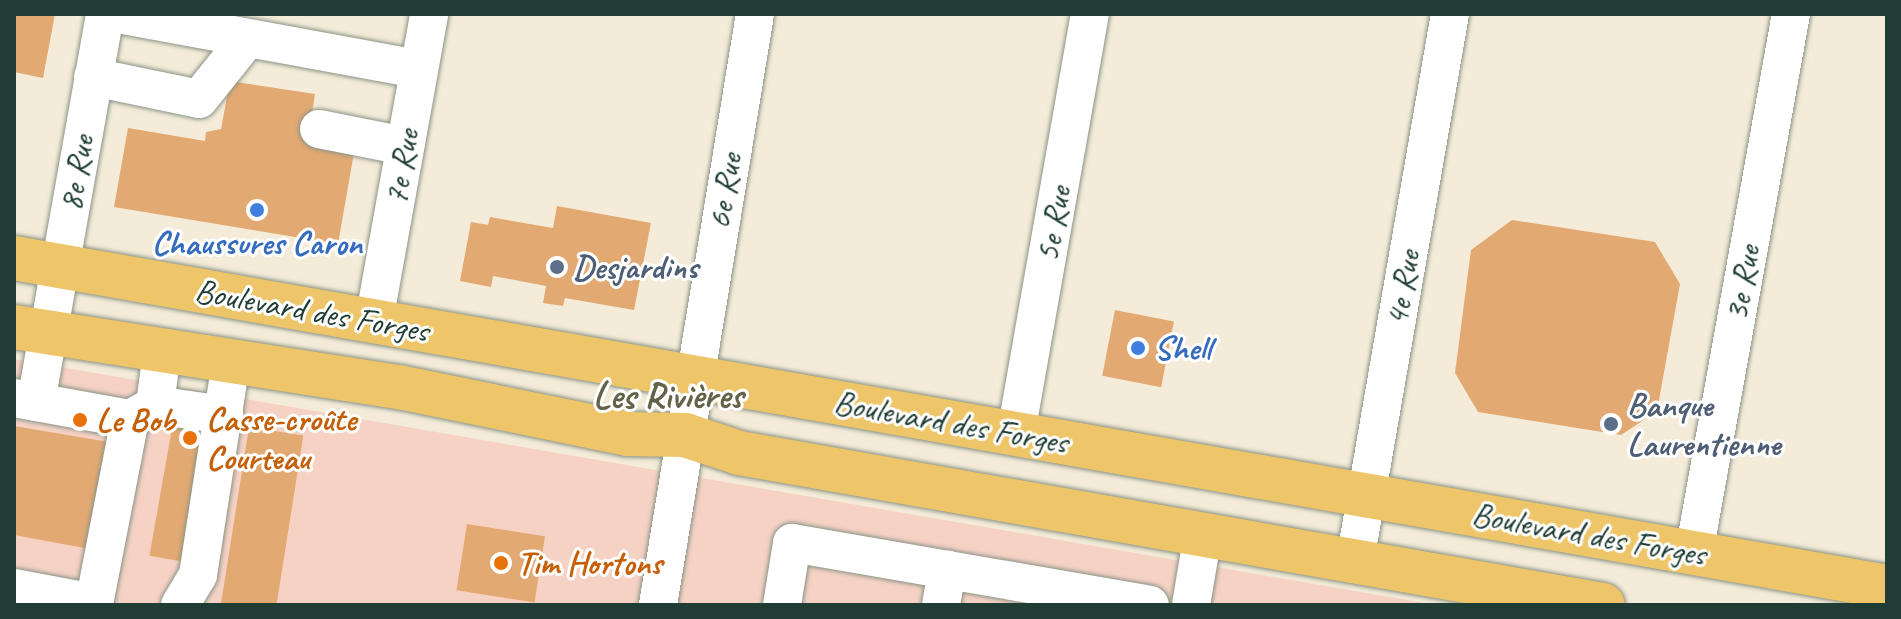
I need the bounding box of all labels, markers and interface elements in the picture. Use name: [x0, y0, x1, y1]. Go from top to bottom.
street label: 7e Rue: [374, 126, 428, 208]
street label: 8e Rue: [49, 132, 103, 214]
street label: 6e Rue: [697, 150, 751, 232]
street label: 5e Rue: [1026, 183, 1080, 265]
marker: Chaussures Caron: [248, 201, 266, 219]
place label: Chaussures Caron: [151, 223, 363, 263]
street label: 3e Rue: [1715, 242, 1769, 324]
place label: Desjardins: [573, 247, 698, 287]
street label: 4e Rue: [1375, 247, 1429, 329]
marker: Desjardins: [548, 258, 566, 276]
street label: Boulevard des Forges: [192, 269, 432, 351]
place label: Shell: [1154, 328, 1211, 368]
marker: Shell: [1129, 339, 1147, 357]
district label: Les Rivières: [592, 373, 744, 419]
street label: Boulevard des Forges: [831, 381, 1071, 463]
place label: Banque Laurentienne: [1627, 384, 1780, 464]
place label: Casse-croûte Courteau: [206, 398, 356, 478]
place label: Le Bob: [96, 400, 175, 440]
marker: Le Bob: [71, 411, 89, 429]
marker: Banque Laurentienne: [1602, 415, 1620, 433]
marker: Casse-croûte Courteau: [181, 429, 199, 447]
street label: Boulevard des Forges: [1469, 493, 1709, 575]
place label: Tim Hortons: [517, 543, 662, 583]
marker: Tim Hortons: [492, 554, 510, 572]

